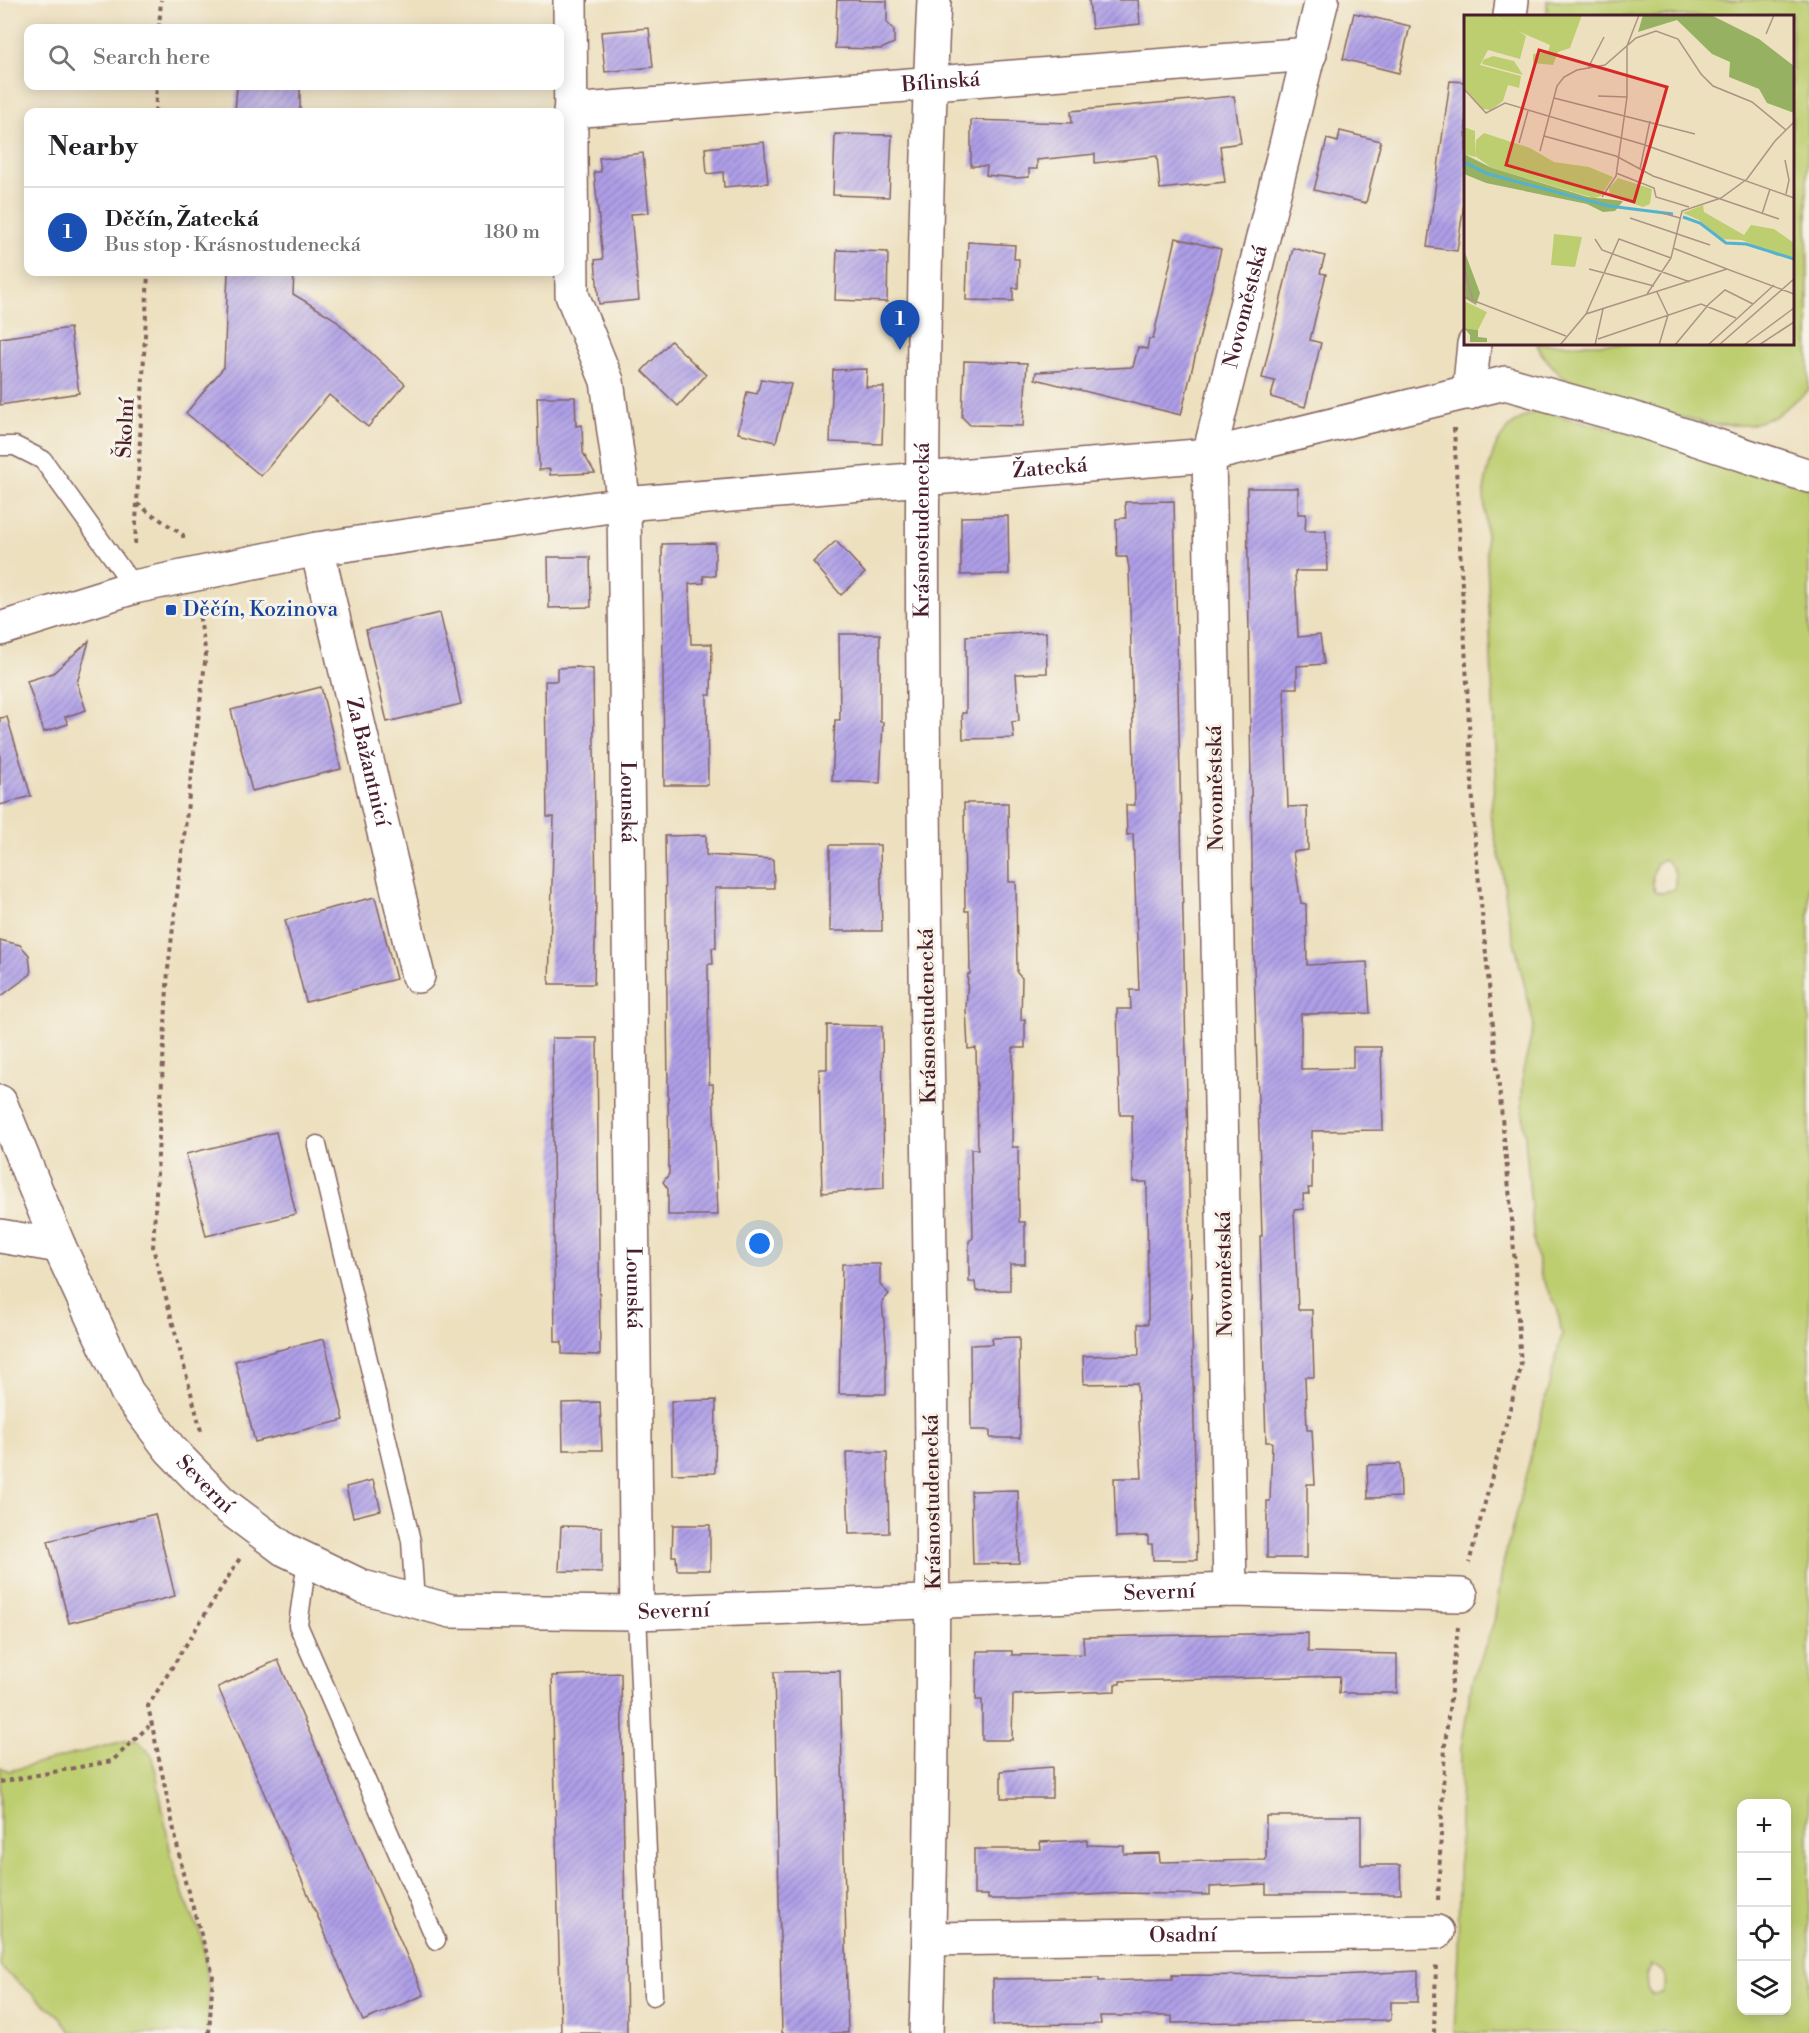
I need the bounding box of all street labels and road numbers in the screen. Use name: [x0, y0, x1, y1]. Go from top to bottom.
street label: Bílinská: [900, 66, 982, 98]
street label: Novoměstská: [1218, 242, 1274, 371]
street label: Školní: [108, 396, 141, 459]
street label: Krásnostudenecká: [909, 442, 936, 618]
street label: Žatecká: [1011, 452, 1089, 484]
street label: Za Bažantnicí: [340, 695, 395, 830]
street label: Novoměstská: [1202, 725, 1230, 851]
street label: Lounská: [614, 761, 641, 843]
street label: Krásnostudenecká: [913, 928, 943, 1104]
street label: Novoměstská: [1211, 1211, 1239, 1337]
street label: Lounská: [620, 1247, 647, 1329]
street label: Krásnostudenecká: [918, 1414, 948, 1590]
street label: Severní: [170, 1450, 240, 1521]
street label: Severní: [1123, 1578, 1197, 1607]
street label: Severní: [637, 1597, 712, 1626]
street label: Osadní: [1149, 1922, 1218, 1949]

